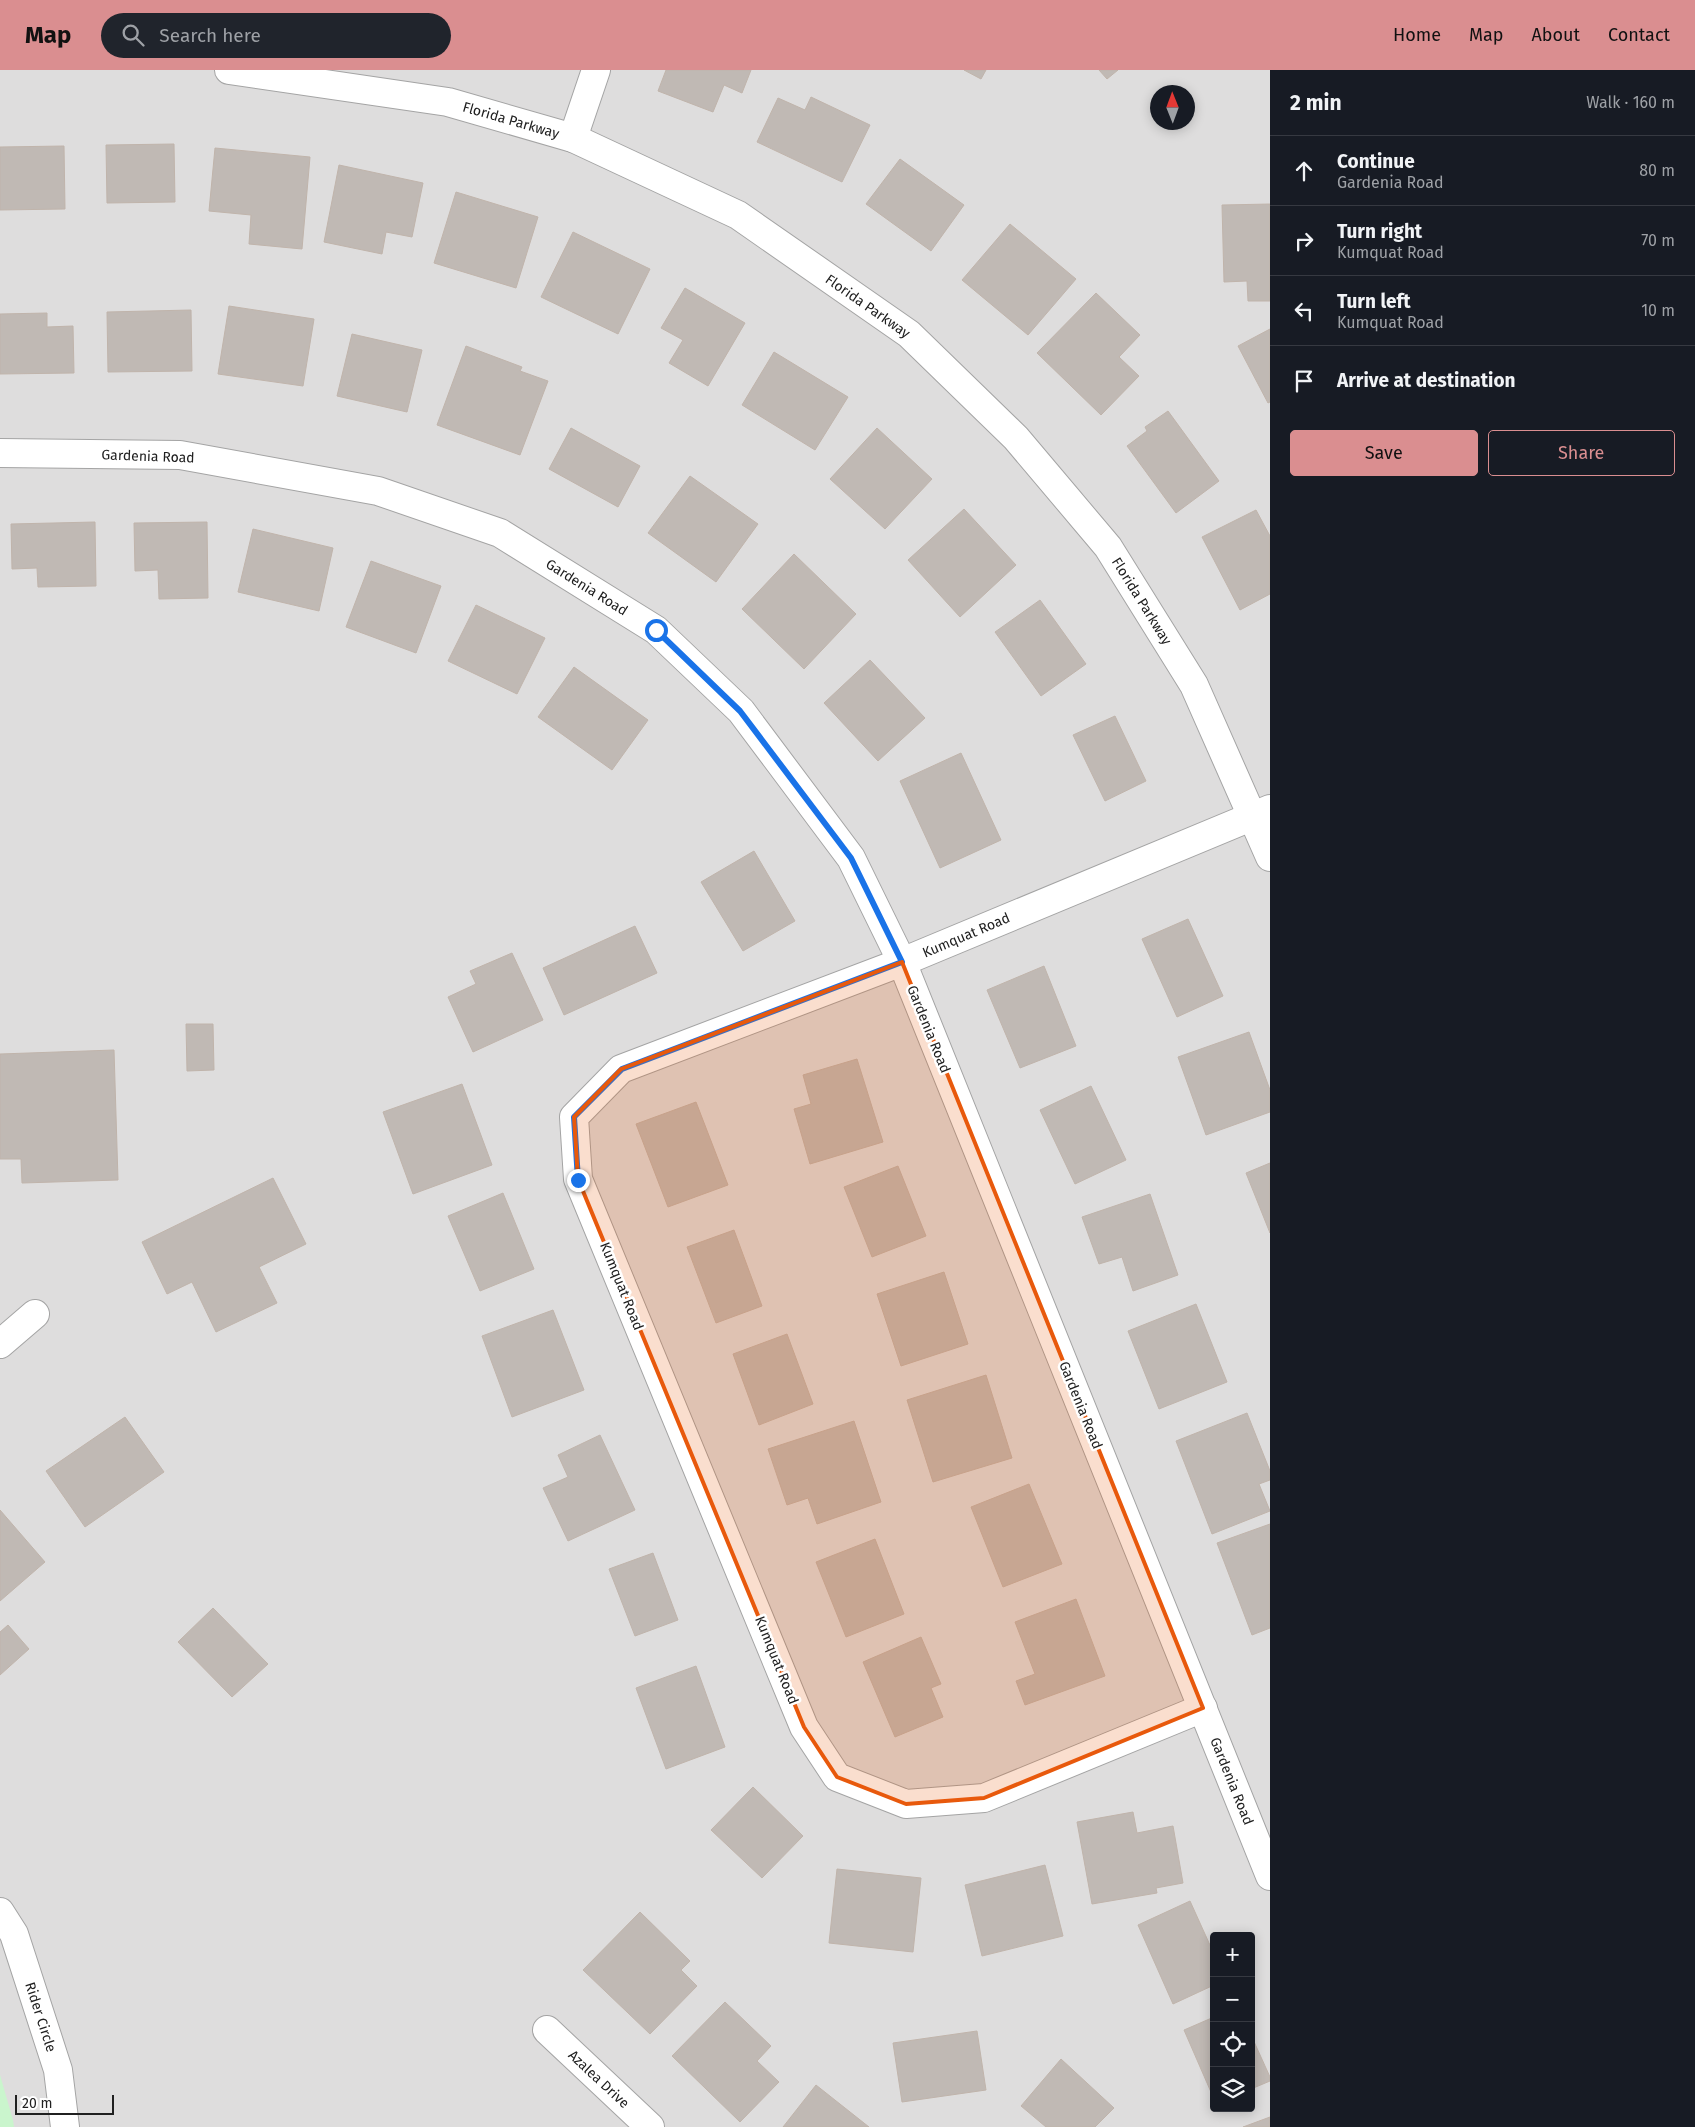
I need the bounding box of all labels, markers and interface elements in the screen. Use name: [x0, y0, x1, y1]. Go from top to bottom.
search box: [101, 13, 451, 58]
text: Map: [25, 21, 71, 49]
icon: search: [119, 21, 147, 49]
text: Search here: [159, 24, 261, 47]
text: Home: [1393, 24, 1441, 46]
text: Map: [1469, 24, 1503, 46]
text: About: [1531, 24, 1580, 46]
text: Contact: [1608, 24, 1670, 46]
north arrow: [1150, 85, 1195, 130]
text: 2 min: [1290, 90, 1342, 116]
text: Walk · 160 m: [1586, 93, 1675, 112]
street label: Florida Parkway: [461, 99, 561, 142]
text: Continue: [1337, 150, 1415, 173]
icon: ahead: [1290, 157, 1318, 185]
text: 80 m: [1639, 161, 1675, 180]
text: Gardenia Road: [1337, 173, 1444, 192]
text: Turn right: [1337, 220, 1422, 243]
icon: right: [1290, 227, 1318, 255]
text: 70 m: [1641, 231, 1675, 250]
text: Kumquat Road: [1337, 243, 1444, 262]
street label: Florida Parkway: [822, 271, 914, 342]
text: Turn left: [1337, 290, 1411, 313]
icon: left: [1290, 297, 1318, 325]
text: 10 m: [1641, 301, 1675, 320]
text: Kumquat Road: [1337, 313, 1444, 332]
icon: arrive: [1290, 367, 1318, 395]
text: Arrive at destination: [1337, 369, 1516, 392]
button: Save: [1290, 430, 1478, 476]
button: Share: [1488, 430, 1675, 476]
street label: Gardenia Road: [101, 446, 195, 467]
street label: Florida Parkway: [1108, 554, 1175, 648]
street label: Gardenia Road: [543, 556, 631, 619]
route start: [645, 619, 668, 642]
street label: Kumquat Road: [920, 909, 1013, 962]
street label: Gardenia Road: [903, 983, 954, 1076]
route end: [567, 1169, 590, 1192]
street label: Kumquat Road: [596, 1240, 647, 1333]
street label: Gardenia Road: [1055, 1359, 1106, 1452]
street label: Kumquat Road: [751, 1614, 802, 1707]
street label: Gardenia Road: [1206, 1735, 1257, 1828]
map controls: [1210, 1932, 1255, 2112]
button: +: [1210, 1932, 1255, 1977]
button: −: [1210, 1977, 1255, 2022]
street label: Rider Circle: [21, 1980, 60, 2054]
button: locate: [1210, 2022, 1255, 2067]
street label: Azalea Drive: [565, 2047, 633, 2112]
button: layers: [1210, 2067, 1255, 2112]
scale bar: [15, 2092, 114, 2115]
text: 20 m: [22, 2095, 52, 2112]

